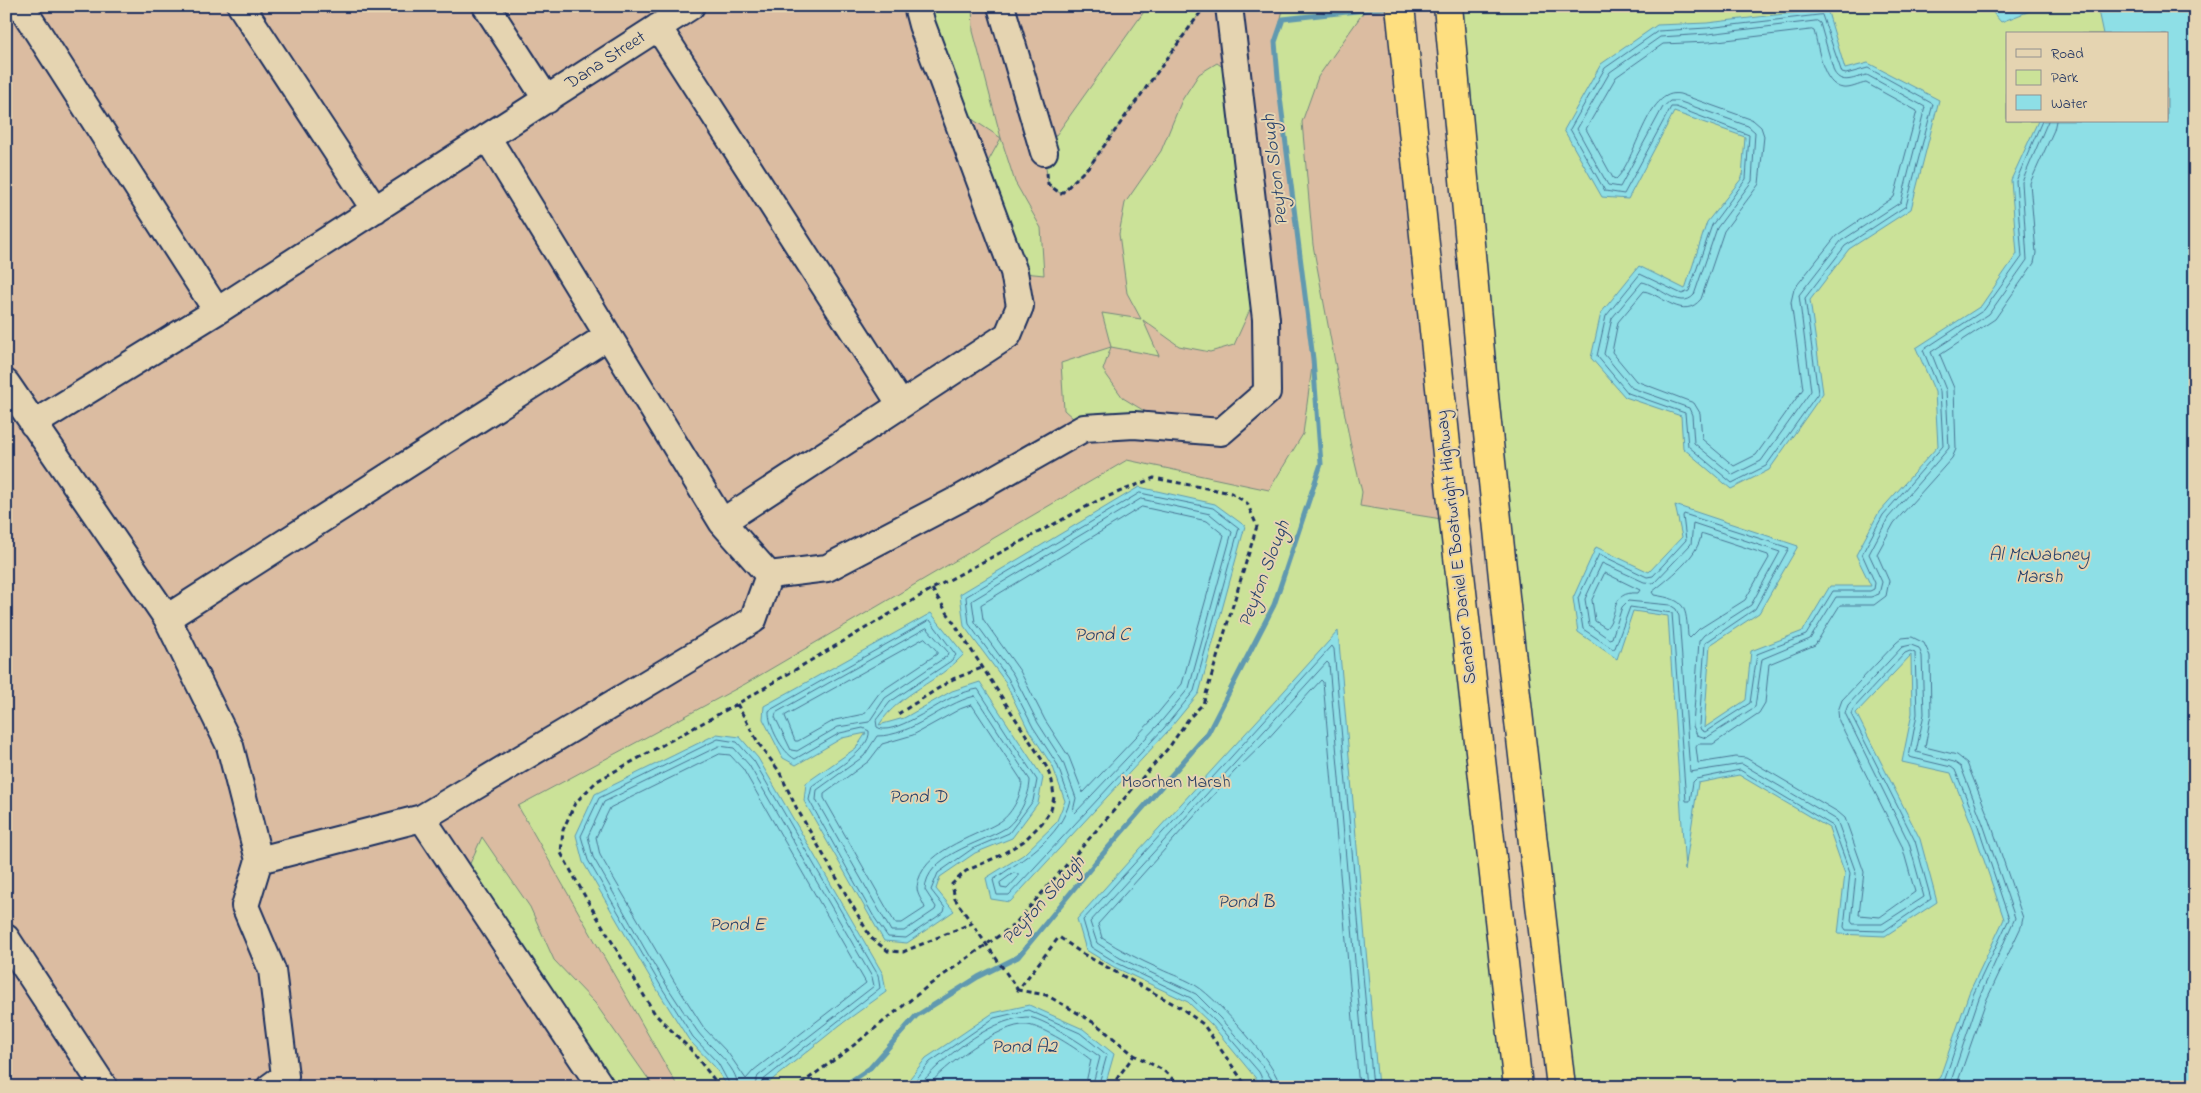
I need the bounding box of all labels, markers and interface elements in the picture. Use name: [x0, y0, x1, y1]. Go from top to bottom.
street label: Dana Street: [560, 25, 651, 97]
legend: [2006, 32, 2168, 122]
text: Road: [2051, 43, 2084, 65]
text: Park: [2051, 67, 2079, 89]
text: Water: [2051, 93, 2087, 115]
water label: Peyton Slough: [1256, 112, 1297, 227]
street label: Senator Daniel E Boatwright Highway: [1430, 409, 1485, 685]
water label: Peyton Slough: [1232, 516, 1299, 632]
water label: Al McNabney Marsh: [1988, 542, 2090, 591]
water label: Pond C: [1075, 622, 1132, 649]
park label: Moorhen Marsh: [1121, 770, 1231, 796]
water label: Pond D: [889, 784, 948, 811]
water label: Peyton Slough: [996, 850, 1093, 952]
water label: Pond B: [1217, 889, 1276, 916]
water label: Pond E: [709, 912, 768, 939]
water label: Pond A2: [991, 1034, 1058, 1061]

